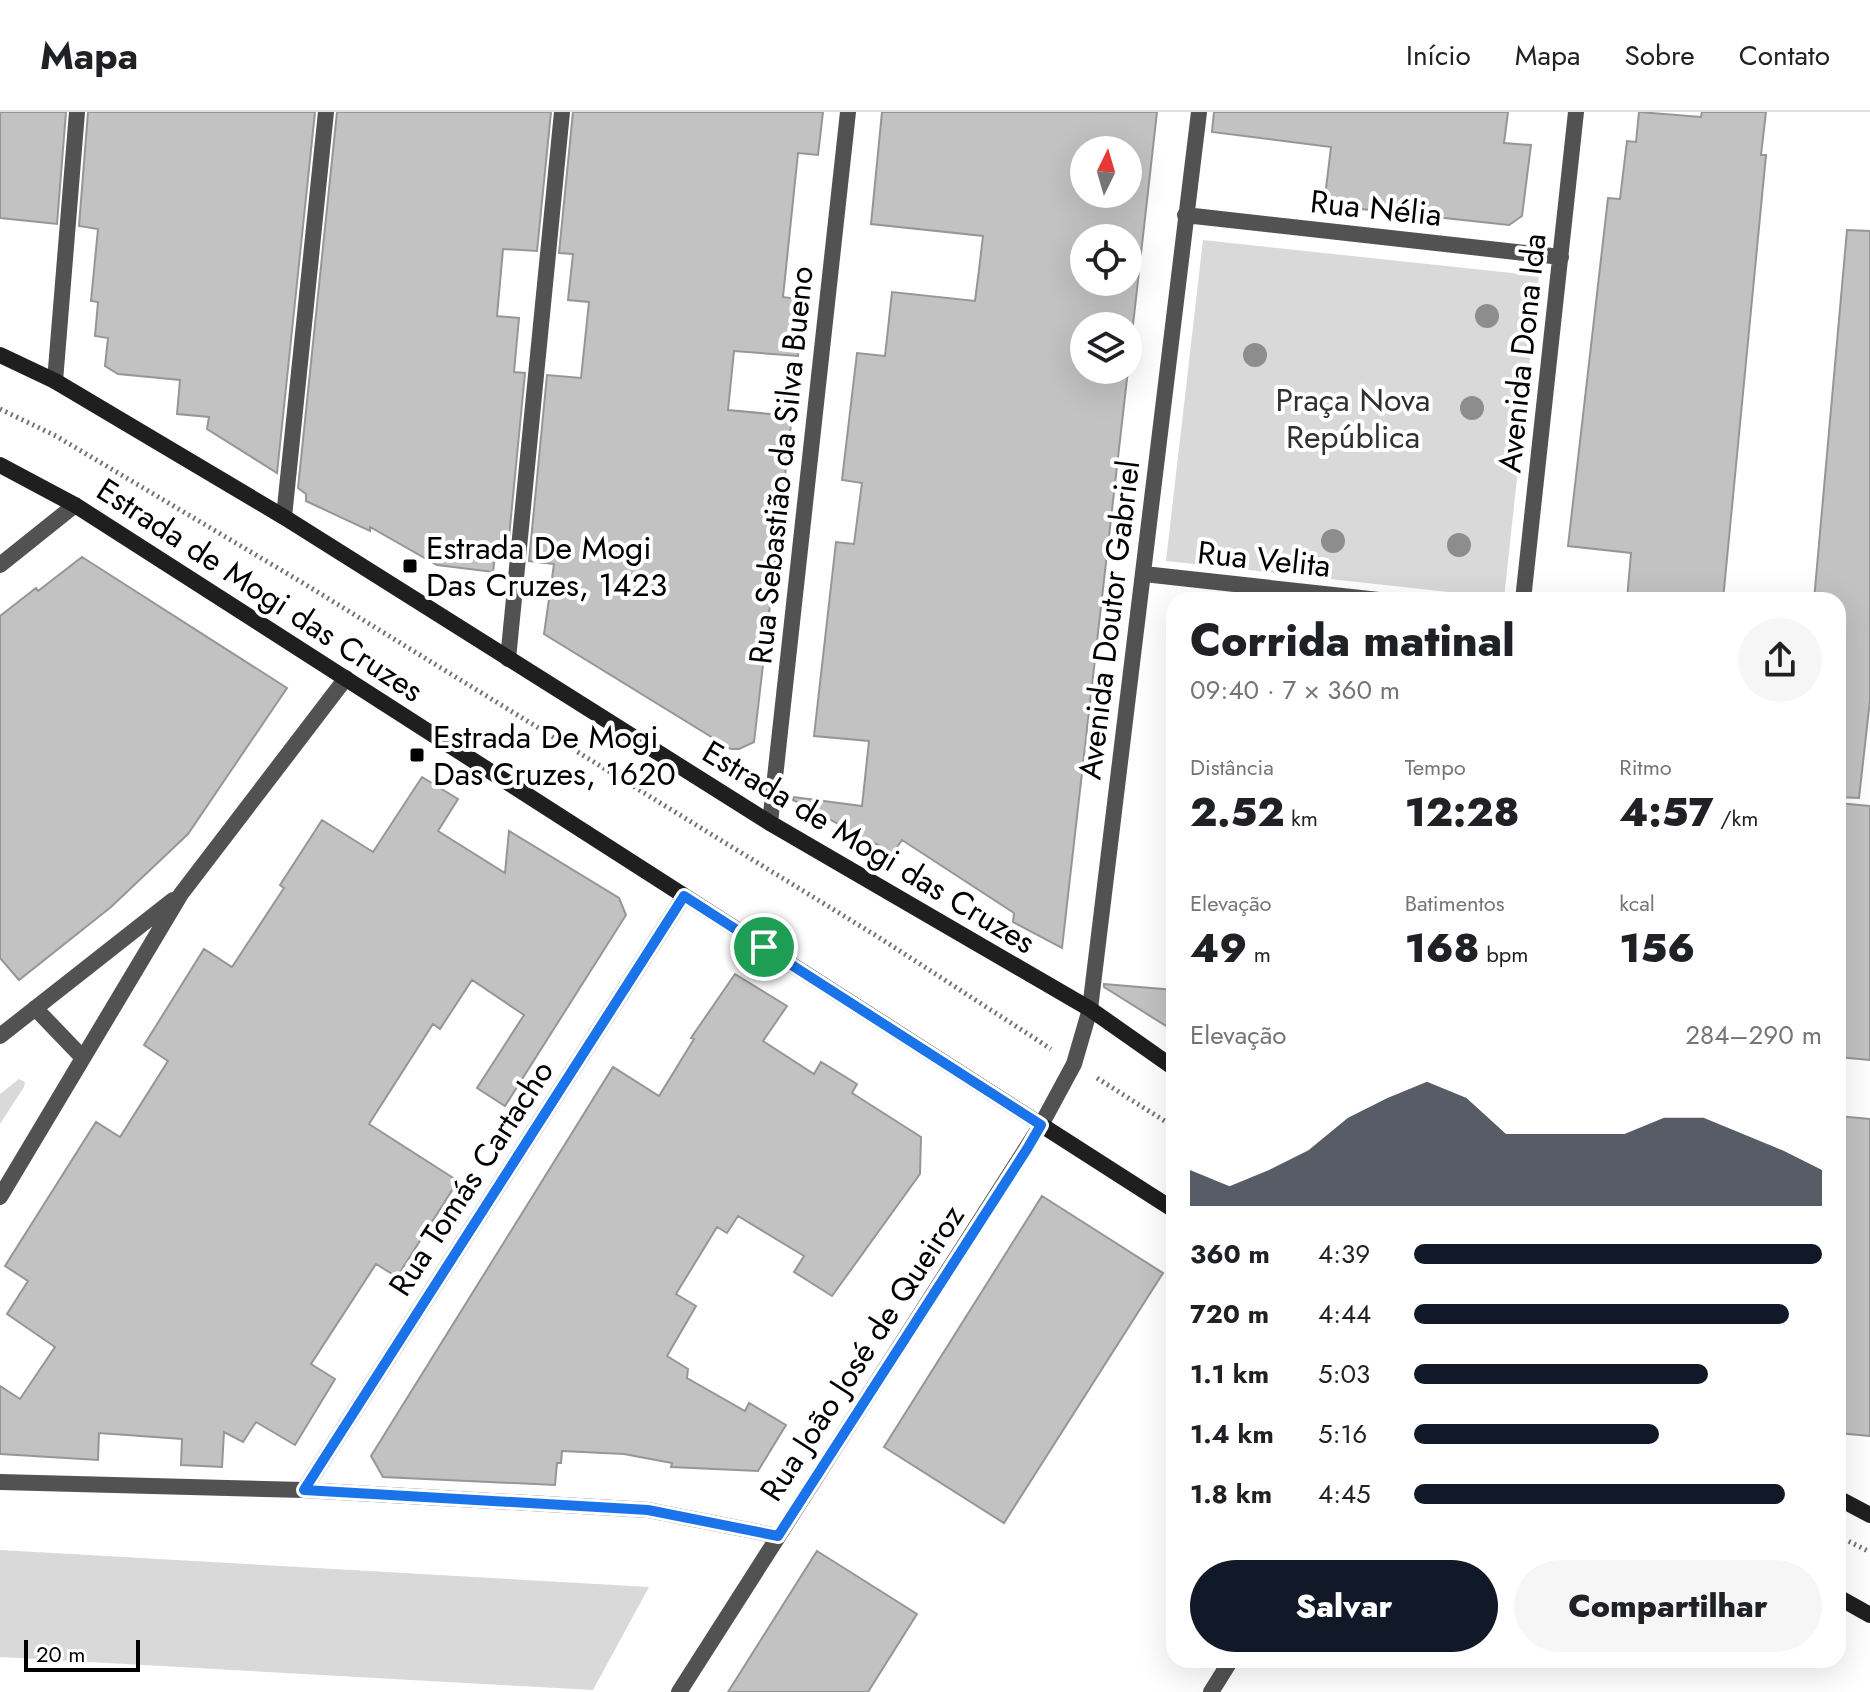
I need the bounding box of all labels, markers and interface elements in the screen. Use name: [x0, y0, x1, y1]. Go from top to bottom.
text: Mapa: [40, 28, 138, 83]
text: Início: [1406, 35, 1471, 76]
text: Mapa: [1515, 35, 1580, 76]
text: Sobre: [1624, 35, 1695, 76]
text: Contato: [1739, 35, 1830, 76]
north arrow: [1070, 136, 1142, 208]
map controls: [1070, 136, 1142, 384]
street label: Rua Nélia: [1308, 178, 1444, 238]
button: locate: [1070, 224, 1142, 296]
street label: Avenida Dona Ida: [1487, 231, 1557, 475]
street label: Rua Sebastião da Silva Bueno: [737, 264, 825, 666]
button: layers: [1070, 312, 1142, 384]
park label: Praça Nova República: [1276, 377, 1430, 460]
street label: Avenida Doutor Gabriel: [1067, 458, 1151, 782]
street label: Estrada de Mogi das Cruzes: [88, 467, 432, 713]
place label: Estrada De Mogi Das Cruzes, 1423: [426, 525, 667, 608]
street label: Rua Velita: [1195, 529, 1333, 589]
marker: Estrada De Mogi Das Cruzes, 1423: [401, 557, 419, 575]
text: Corrida matinal: [1190, 609, 1515, 673]
button: share: [1738, 618, 1822, 702]
text: 09:40 · 7 × 360 m: [1190, 671, 1400, 709]
place label: Estrada De Mogi Das Cruzes, 1620: [433, 714, 676, 797]
street label: Estrada de Mogi das Cruzes: [694, 729, 1044, 965]
marker: Estrada De Mogi Das Cruzes, 1620: [408, 746, 426, 764]
text: Distância: [1190, 751, 1274, 783]
text: Tempo: [1405, 751, 1466, 783]
text: Ritmo: [1619, 751, 1672, 783]
text: 2.52: [1190, 783, 1284, 841]
text: 12:28: [1405, 783, 1520, 841]
text: 4:57: [1619, 783, 1714, 841]
text: km: [1284, 802, 1318, 834]
text: /km: [1714, 802, 1758, 834]
text: Elevação: [1190, 887, 1272, 919]
text: Batimentos: [1405, 887, 1505, 919]
text: kcal: [1619, 887, 1655, 919]
pin: [730, 913, 798, 981]
text: 49: [1190, 919, 1247, 977]
text: 168: [1405, 919, 1480, 977]
text: 156: [1619, 919, 1695, 977]
icon: arrive: [742, 925, 786, 969]
text: m: [1247, 938, 1271, 970]
text: bpm: [1480, 938, 1529, 970]
text: Elevação: [1190, 1016, 1286, 1054]
text: 284–290 m: [1685, 1016, 1822, 1054]
street label: Rua Tomás Cartacho: [377, 1051, 565, 1305]
street label: Rua João José de Queiroz: [749, 1196, 975, 1510]
text: 360 m: [1190, 1235, 1270, 1273]
text: 4:39: [1318, 1235, 1370, 1273]
text: 720 m: [1190, 1295, 1269, 1333]
text: 4:44: [1318, 1295, 1371, 1333]
text: 1.1 km: [1190, 1355, 1269, 1393]
text: 5:03: [1318, 1355, 1370, 1393]
text: 1.4 km: [1190, 1415, 1274, 1453]
text: 5:16: [1318, 1415, 1367, 1453]
text: 1.8 km: [1190, 1475, 1272, 1513]
text: 4:45: [1318, 1475, 1371, 1513]
button: Salvar: [1190, 1560, 1498, 1652]
button: Compartilhar: [1514, 1560, 1822, 1652]
scale bar: [24, 1636, 140, 1672]
text: 20 m: [36, 1638, 85, 1670]

